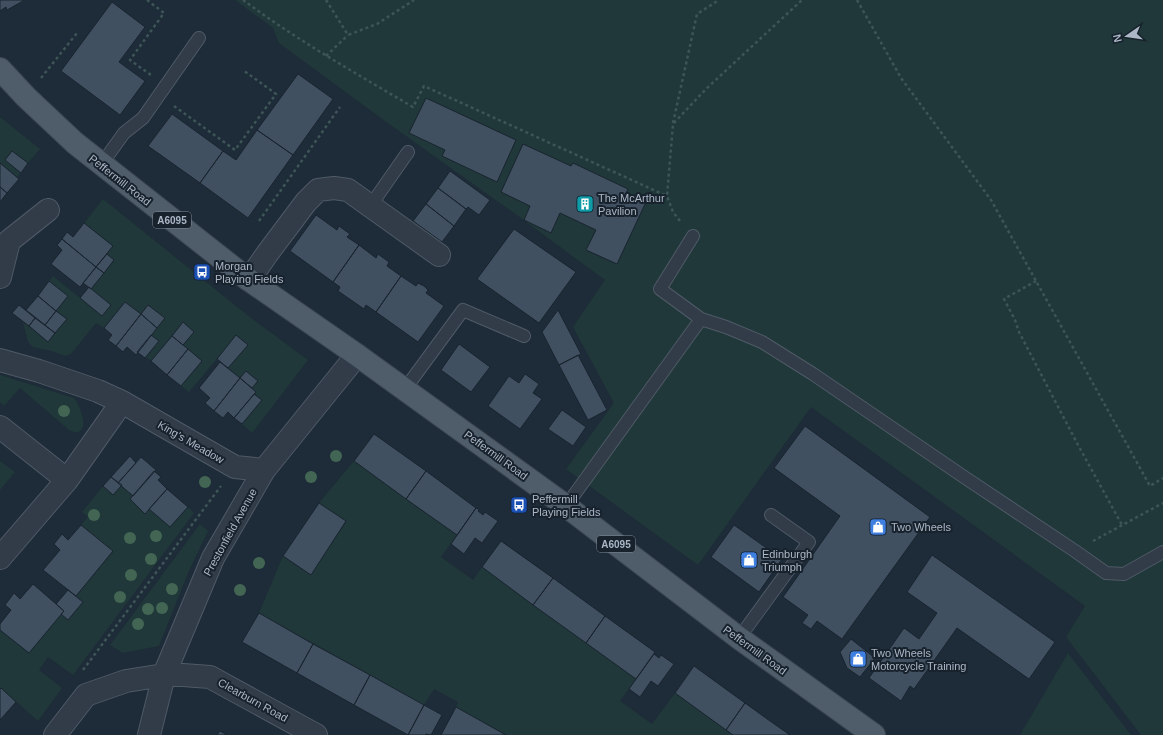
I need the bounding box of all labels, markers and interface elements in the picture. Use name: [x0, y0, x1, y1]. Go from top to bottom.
north arrow: [1107, 16, 1147, 56]
text: N: [1111, 33, 1124, 43]
street label: Peffermill Road: [87, 152, 153, 208]
place label: The McArthur Pavilion: [598, 192, 665, 217]
building icon: The McArthur Pavilion: [575, 194, 595, 214]
road number: A6095: [153, 212, 191, 228]
place label: Morgan Playing Fields: [215, 260, 284, 285]
bus stop icon: Morgan Playing Fields: [192, 262, 212, 282]
street label: King's Meadow: [156, 418, 226, 466]
street label: Peffermill Road: [462, 428, 530, 482]
street label: Prestonfield Avenue: [201, 486, 259, 578]
place label: Peffermill Playing Fields: [532, 493, 601, 518]
bus stop icon: Peffermill Playing Fields: [509, 495, 529, 515]
shop icon: Two Wheels: [868, 517, 888, 537]
place label: Two Wheels: [891, 521, 951, 533]
road number: A6095: [597, 536, 635, 552]
place label: Edinburgh Triumph: [762, 548, 812, 573]
shop icon: Edinburgh Triumph: [739, 550, 759, 570]
street label: Peffermill Road: [721, 623, 789, 677]
place label: Two Wheels Motorcycle Training: [871, 647, 966, 672]
shop icon: Two Wheels Motorcycle Training: [848, 649, 868, 669]
street label: Clearburn Road: [216, 676, 290, 724]

